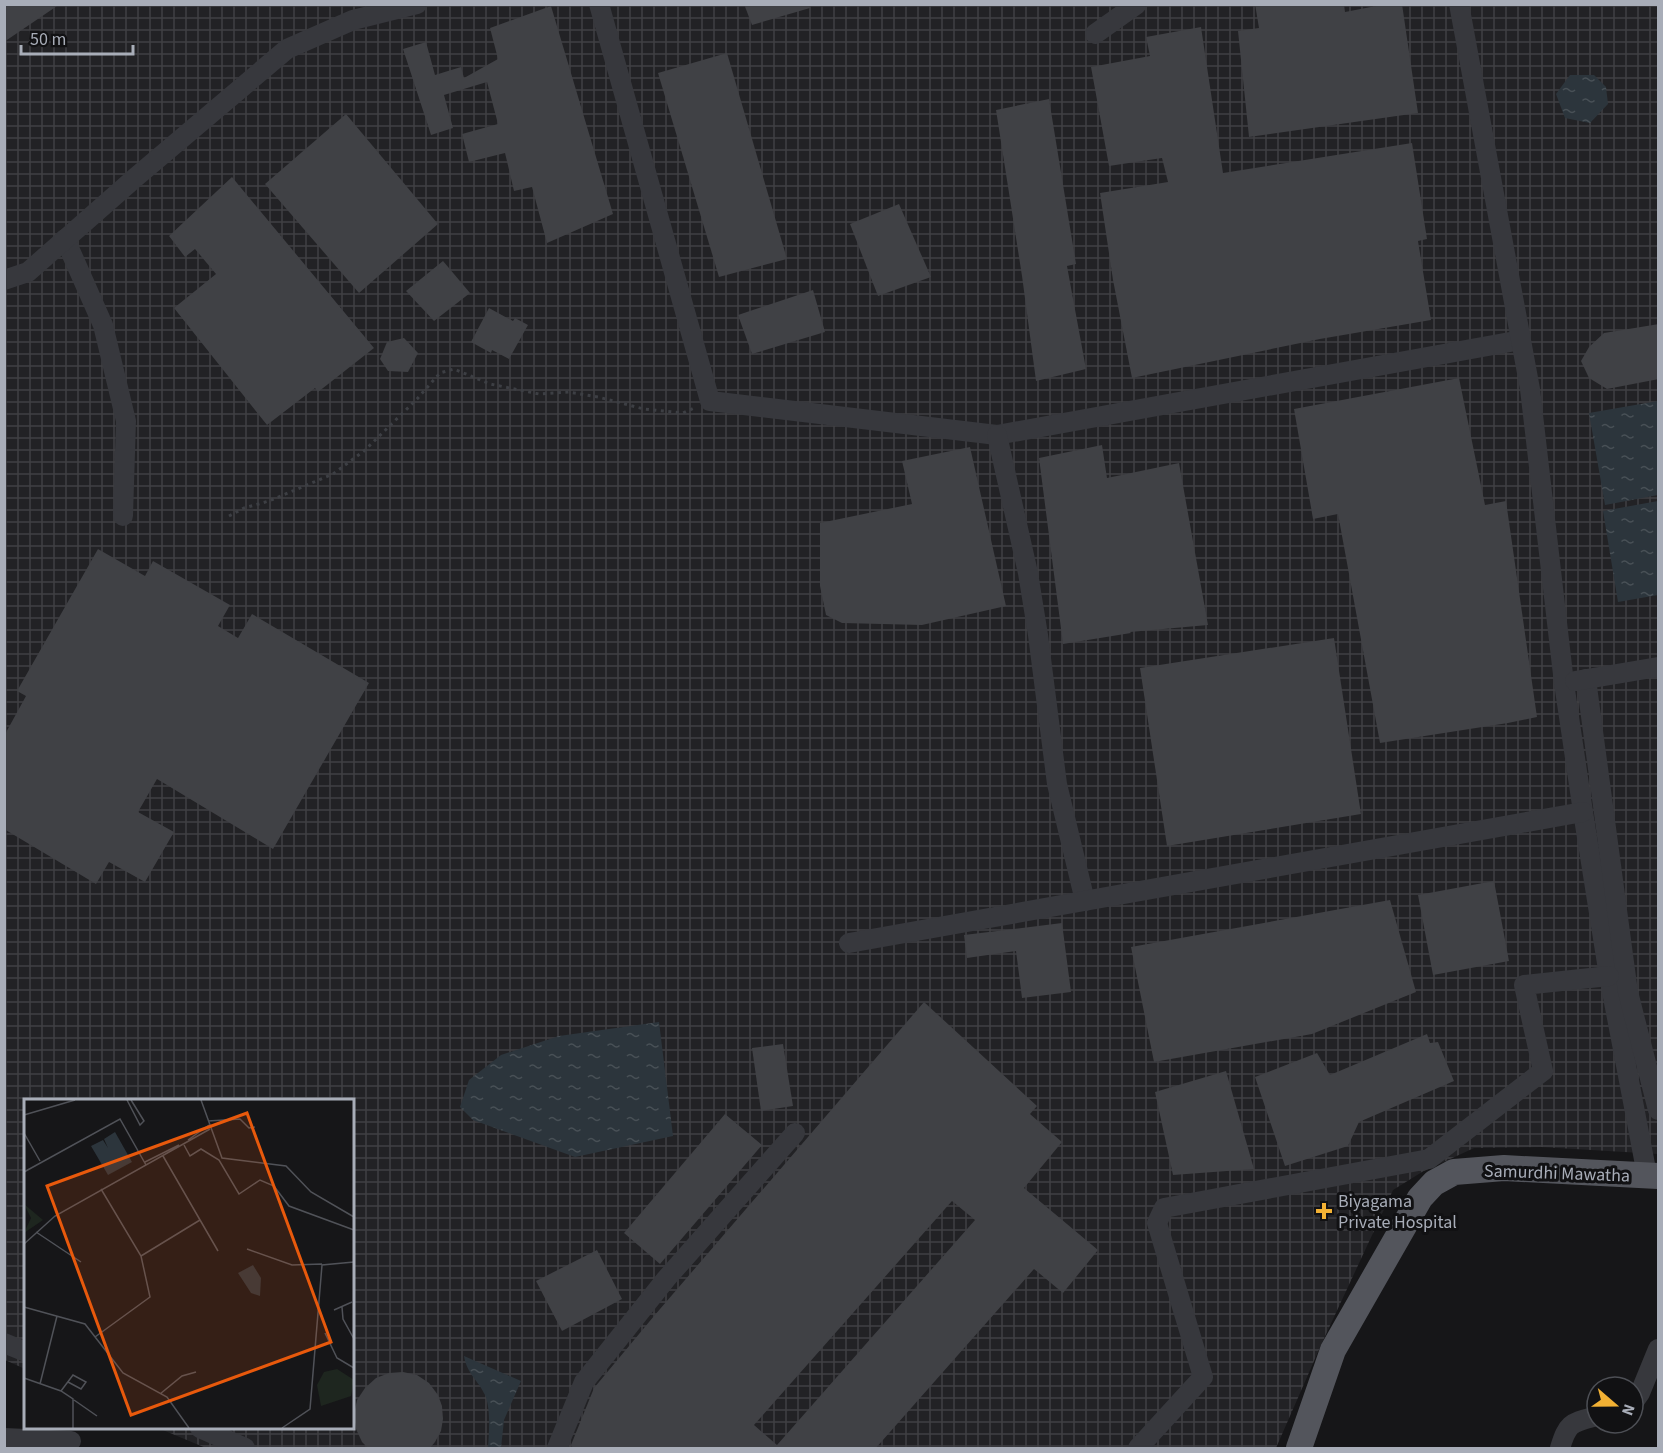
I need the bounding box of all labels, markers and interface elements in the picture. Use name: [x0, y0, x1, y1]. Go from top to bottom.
scale bar: [21, 18, 134, 56]
text: 50 m: [30, 27, 66, 52]
inset map: [24, 1099, 354, 1429]
street label: Samurdhi Mawatha: [1484, 1158, 1630, 1189]
place label: Biyagama Private Hospital: [1338, 1189, 1457, 1235]
marker: Biyagama Private Hospital: [1315, 1202, 1333, 1220]
north arrow: [1585, 1375, 1645, 1435]
text: N: [1616, 1401, 1640, 1419]

